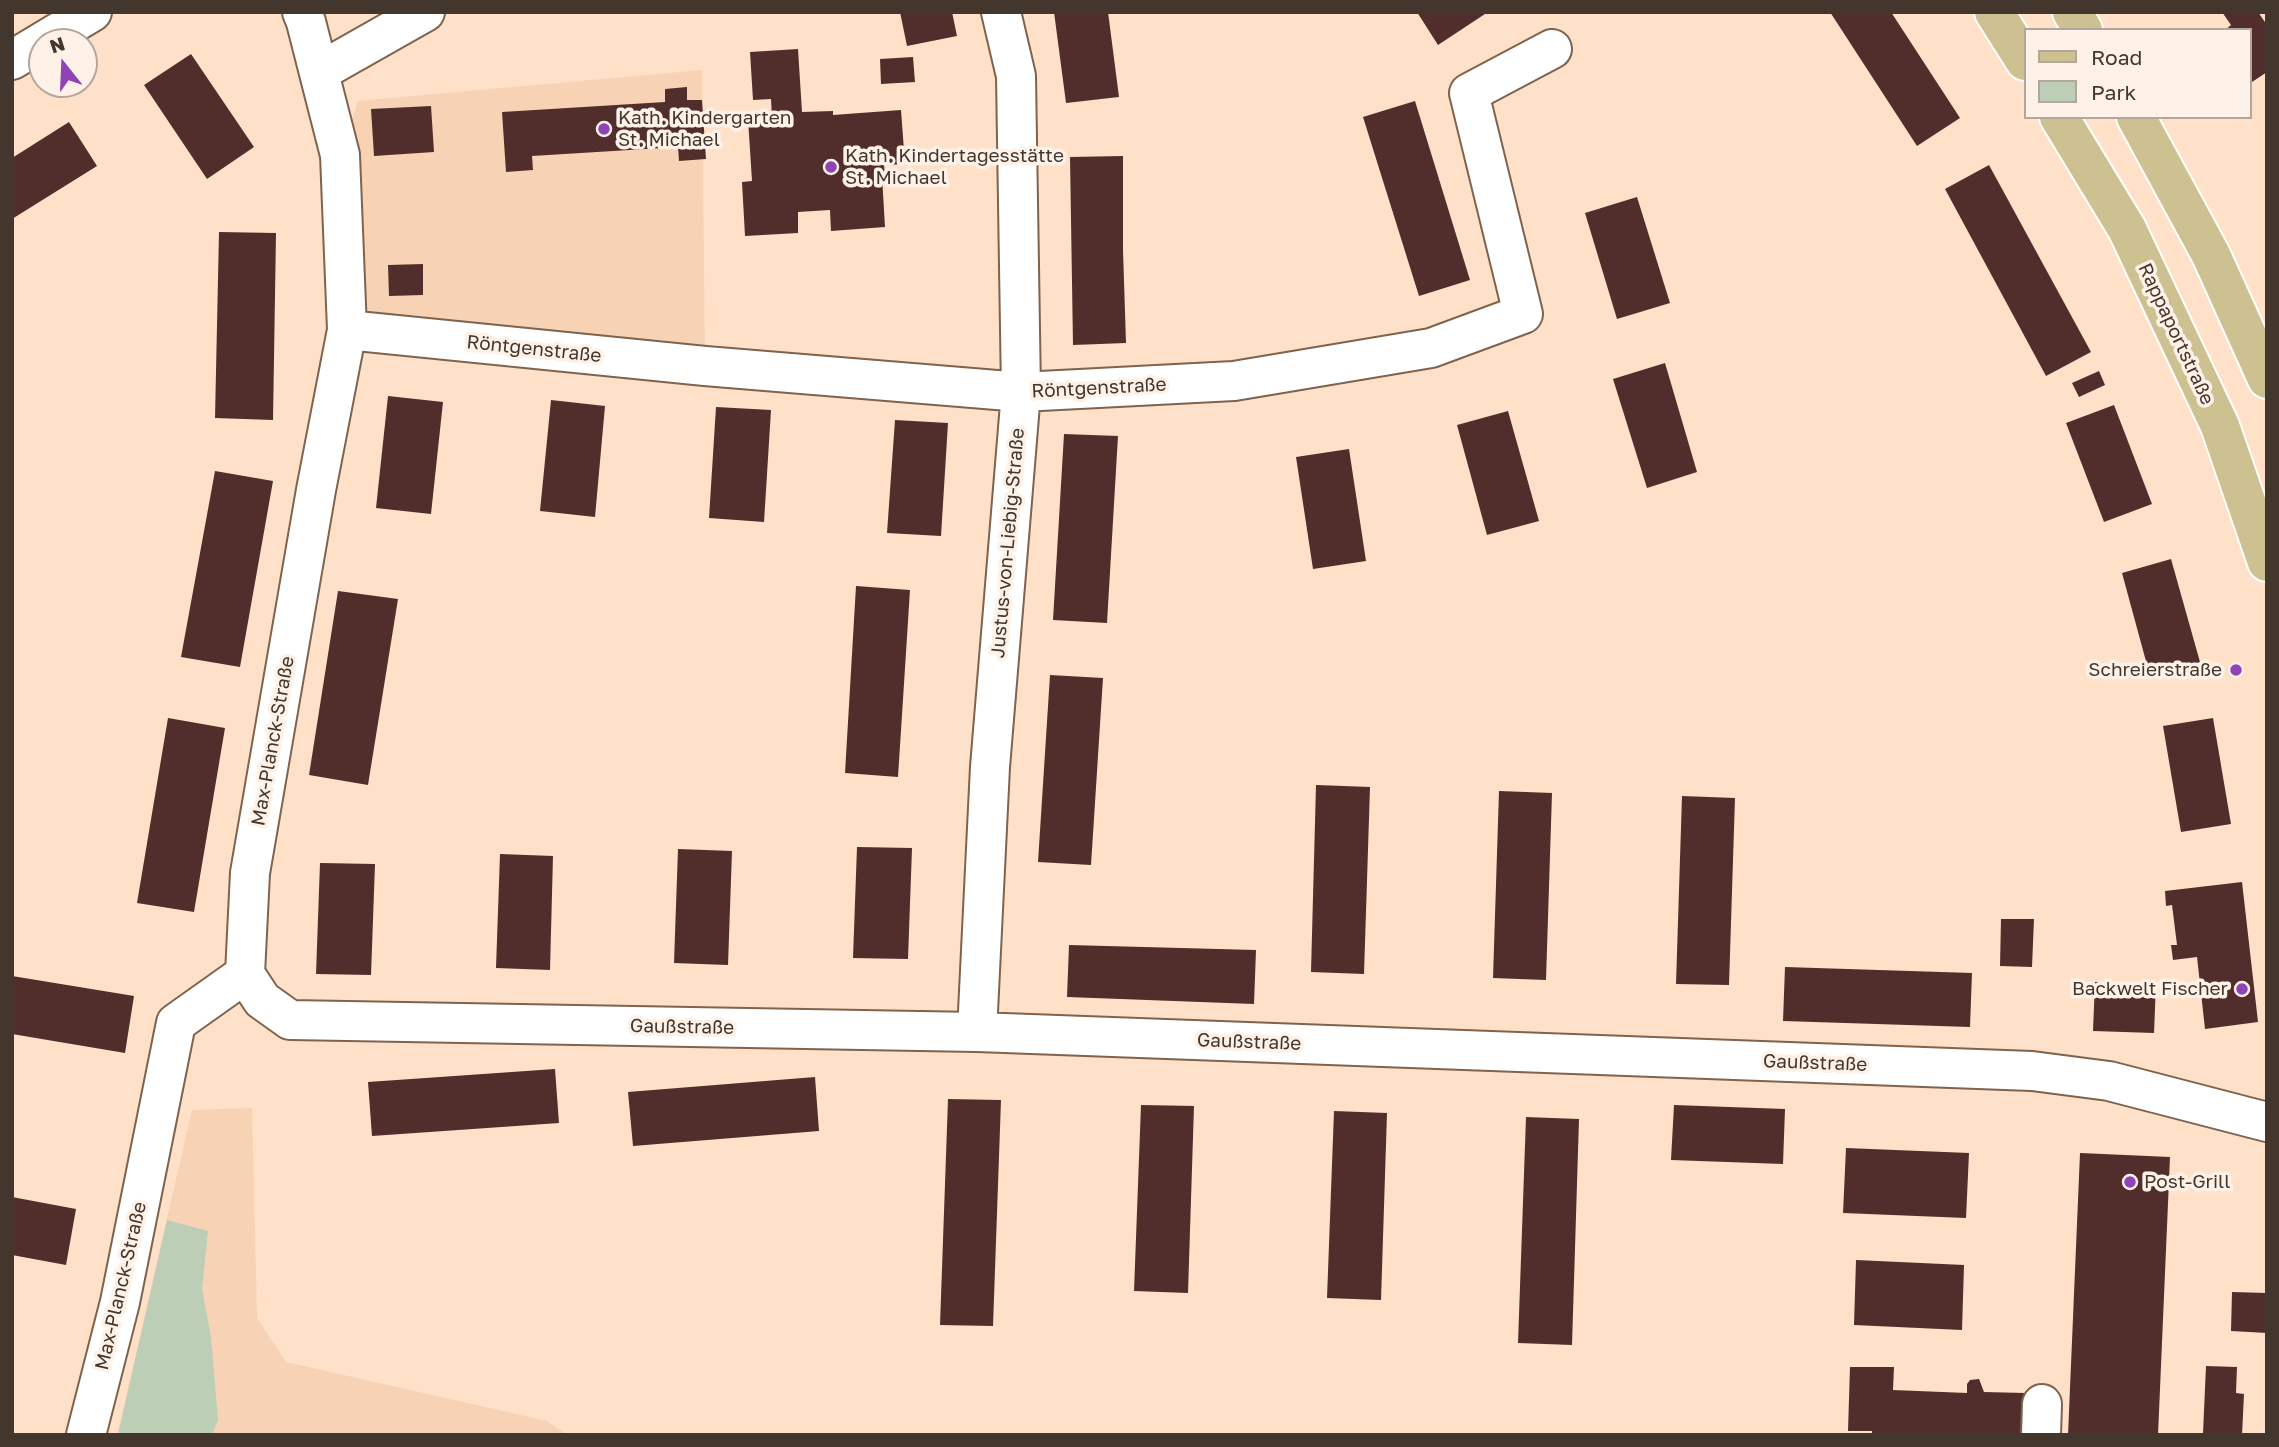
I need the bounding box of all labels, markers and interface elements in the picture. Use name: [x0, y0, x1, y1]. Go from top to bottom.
north arrow: [28, 28, 98, 98]
legend: [2024, 28, 2251, 119]
text: N: [47, 31, 67, 58]
text: Road: [2091, 44, 2142, 70]
text: Park: [2091, 79, 2136, 105]
place label: Kath. Kindergarten St. Michael: [618, 107, 792, 151]
marker: Kath. Kindergarten St. Michael: [596, 121, 612, 137]
place label: Kath. Kindertagesstätte St. Michael: [845, 145, 1064, 189]
marker: Kath. Kindertagesstätte St. Michael: [823, 159, 839, 175]
street label: Rappaportstraße: [2133, 260, 2219, 408]
street label: Röntgenstraße: [466, 331, 602, 367]
street label: Röntgenstraße: [1031, 373, 1167, 403]
street label: Justus-von-Liebig-Straße: [987, 427, 1029, 659]
street label: Max-Planck-Straße: [247, 654, 299, 828]
place label: Schreierstraße: [2088, 659, 2222, 681]
marker: Schreierstraße: [2228, 662, 2244, 678]
place label: Backwelt Fischer: [2072, 978, 2228, 1000]
marker: Backwelt Fischer: [2234, 981, 2250, 997]
street label: Gaußstraße: [630, 1015, 734, 1039]
street label: Gaußstraße: [1196, 1029, 1302, 1055]
street label: Gaußstraße: [1762, 1050, 1868, 1076]
place label: Post-Grill: [2144, 1171, 2230, 1193]
marker: Post-Grill: [2122, 1174, 2138, 1190]
street label: Max-Planck-Straße: [91, 1200, 151, 1372]

